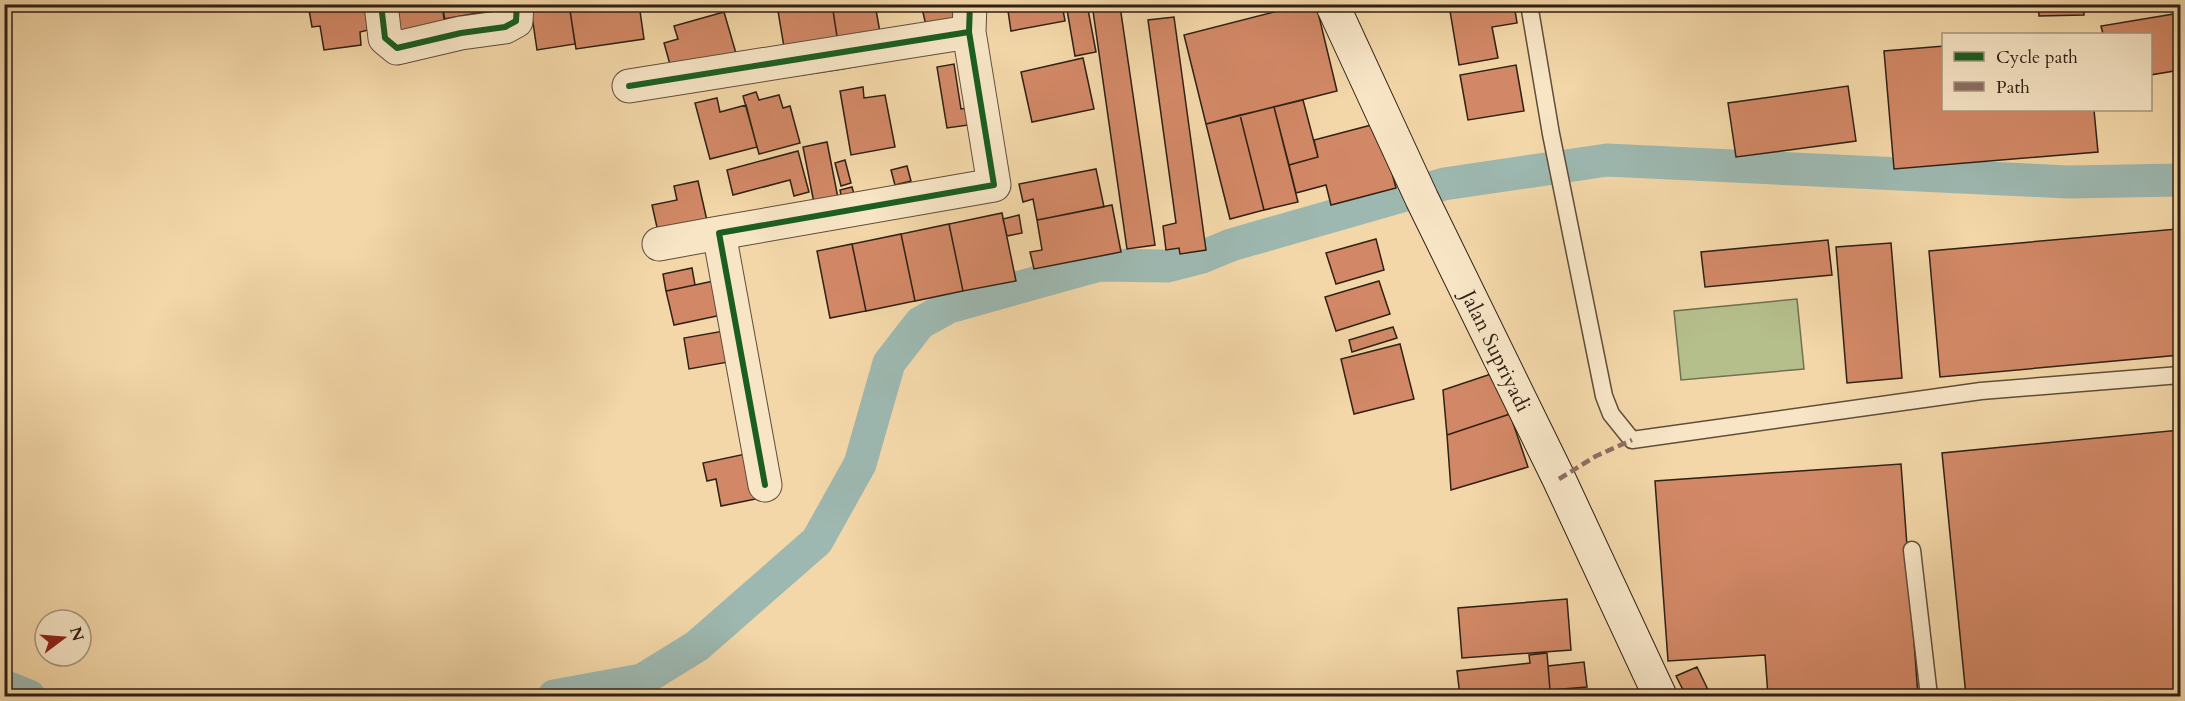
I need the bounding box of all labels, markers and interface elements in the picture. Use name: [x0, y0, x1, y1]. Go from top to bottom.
legend: [1942, 33, 2152, 111]
text: Cycle path: [1996, 45, 2078, 70]
text: Path: [1996, 75, 2030, 100]
street label: Jalan Supriyadi: [1452, 283, 1538, 417]
north arrow: [33, 608, 93, 668]
text: N: [64, 624, 89, 644]

